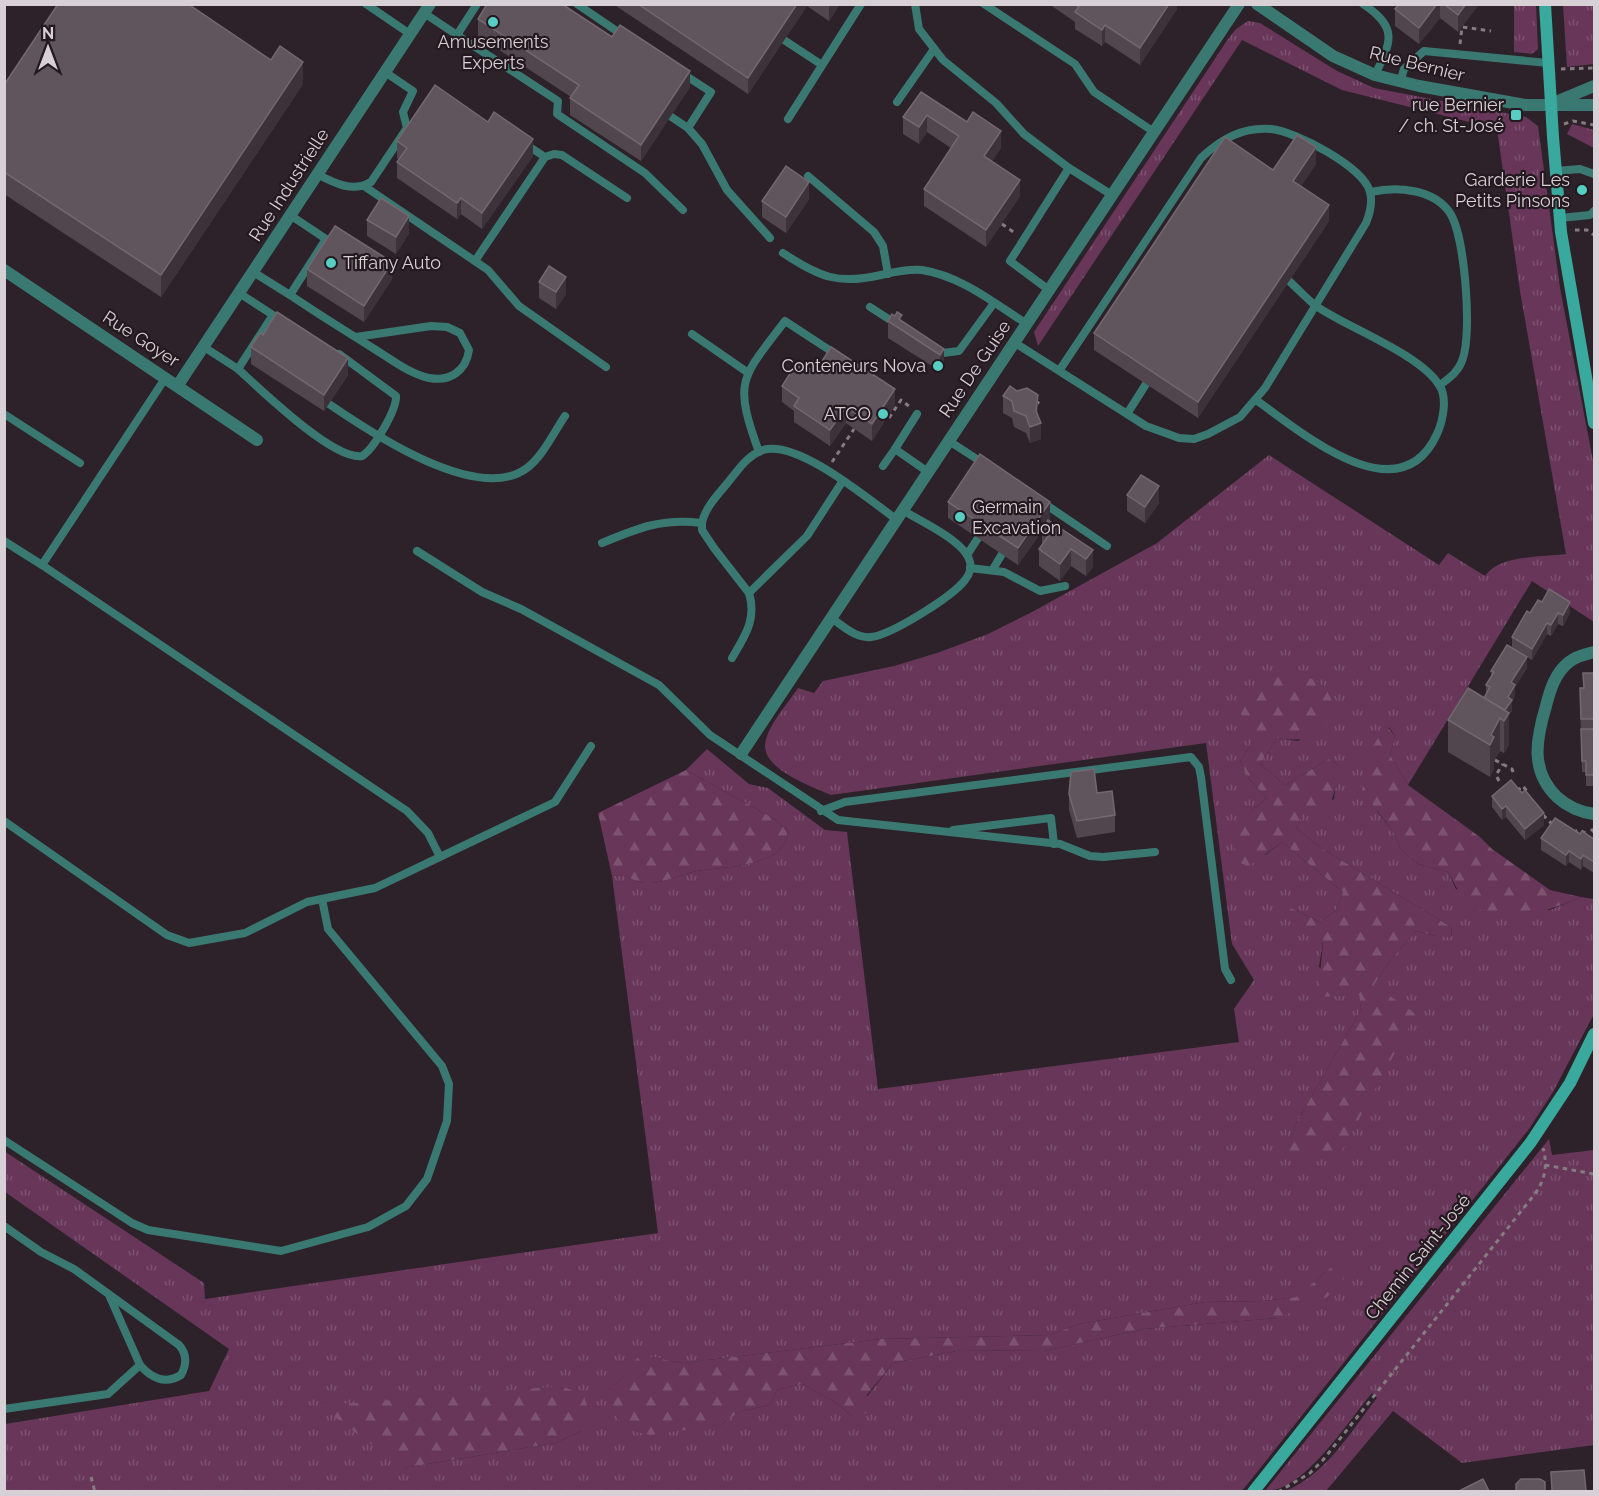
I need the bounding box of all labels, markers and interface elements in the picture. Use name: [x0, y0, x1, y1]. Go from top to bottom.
marker: Amusements Experts: [486, 15, 500, 29]
north arrow: [18, 18, 78, 78]
text: N: [42, 24, 54, 43]
place label: Amusements Experts: [438, 31, 549, 73]
street label: Rue Bernier: [1367, 42, 1468, 86]
place label: rue Bernier / ch. St-José: [1398, 94, 1505, 136]
marker: rue Bernier / ch. St-José: [1509, 108, 1523, 122]
street label: Rue Industrielle: [244, 124, 333, 245]
place label: Garderie Les Petits Pinsons: [1455, 169, 1570, 211]
marker: Garderie Les Petits Pinsons: [1575, 183, 1589, 197]
place label: Tiffany Auto: [343, 252, 441, 273]
marker: Tiffany Auto: [324, 256, 338, 270]
street label: Rue Goyer: [99, 306, 184, 371]
street label: Rue De Guise: [934, 316, 1015, 421]
place label: Conteneurs Nova: [781, 355, 926, 376]
marker: Conteneurs Nova: [931, 359, 945, 373]
place label: ATCO: [824, 403, 871, 424]
marker: ATCO: [876, 407, 890, 421]
place label: Germain Excavation: [972, 496, 1061, 538]
marker: Germain Excavation: [953, 510, 967, 524]
street label: Chemin Saint-José: [1361, 1189, 1475, 1324]

